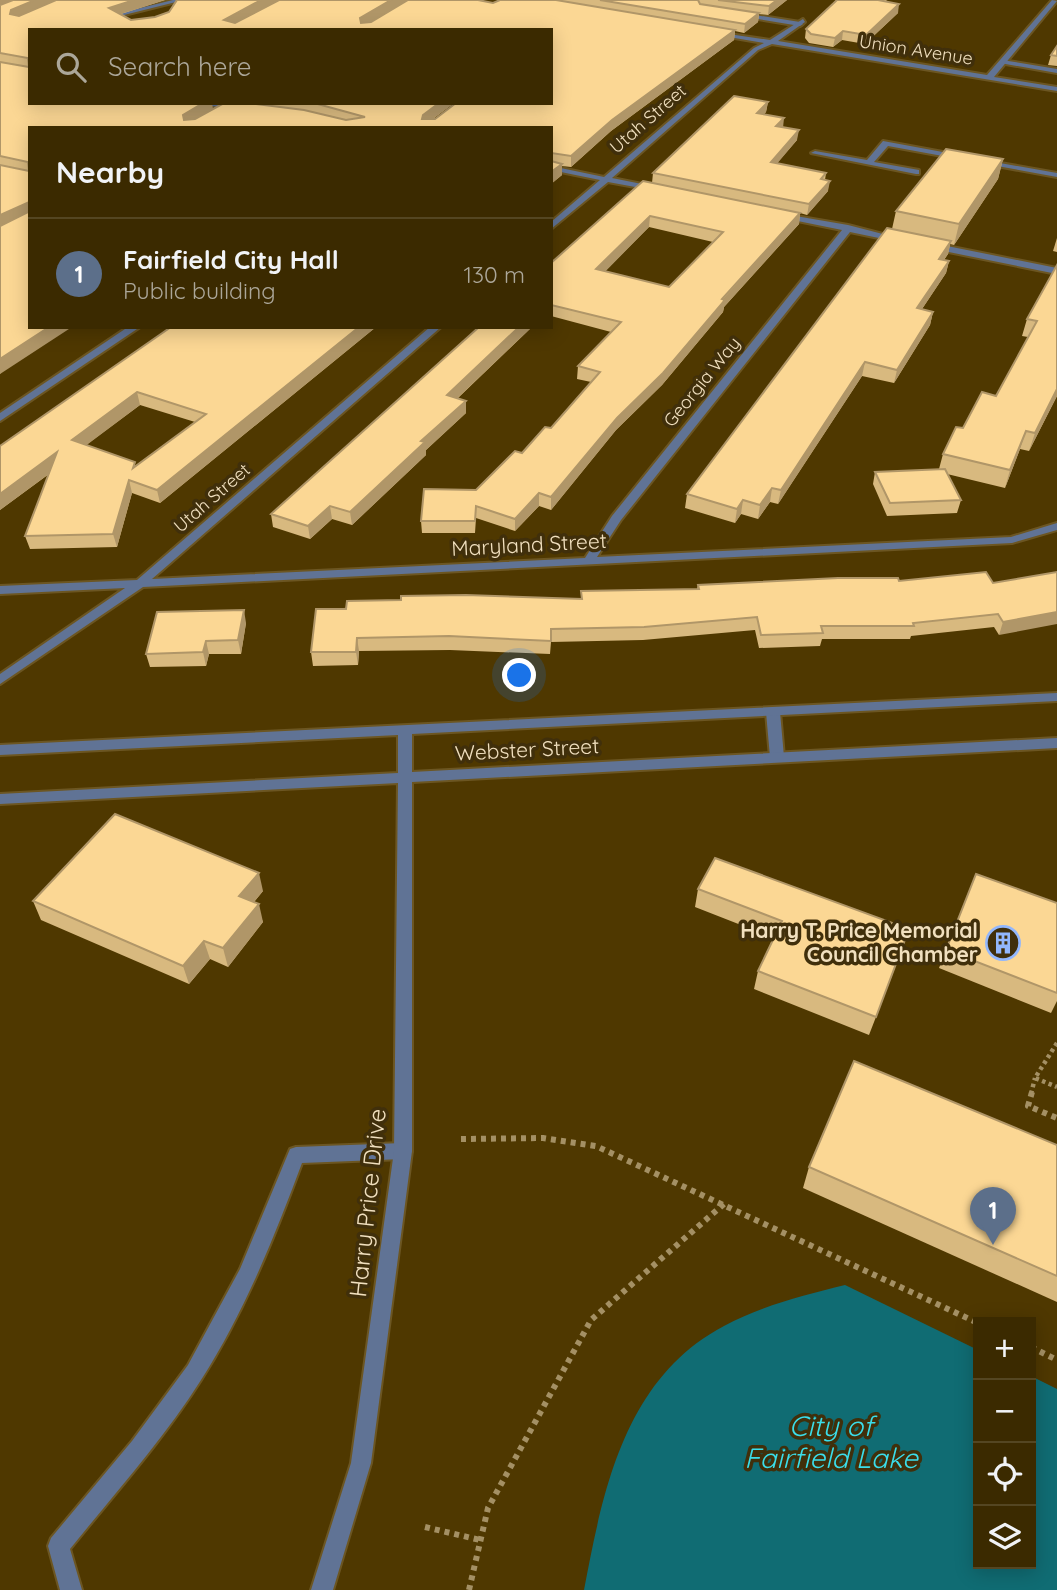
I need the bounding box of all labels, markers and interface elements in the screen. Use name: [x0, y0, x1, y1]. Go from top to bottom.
search box: [28, 28, 553, 105]
street label: Union Avenue: [858, 29, 975, 70]
icon: search: [52, 48, 90, 86]
text: Search here: [108, 50, 252, 83]
street label: Utah Street: [605, 79, 691, 158]
text: Nearby: [56, 153, 164, 191]
text: Fairfield City Hall: [123, 243, 339, 276]
text: 1: [75, 260, 83, 289]
text: 130 m: [463, 260, 525, 289]
text: Public building: [123, 276, 276, 305]
street label: Georgia Way: [658, 332, 745, 431]
street label: Utah Street: [169, 458, 255, 537]
street label: Maryland Street: [451, 527, 607, 561]
your location: [502, 658, 536, 692]
street label: Webster Street: [454, 732, 600, 766]
place label: Harry T. Price Memorial Council Chamber: [740, 917, 978, 967]
building icon: Harry T. Price Memorial Council Chamber: [984, 924, 1022, 962]
street label: Harry Price Drive: [342, 1107, 392, 1299]
pin: 1: [970, 1187, 1016, 1245]
map controls: [973, 1317, 1036, 1569]
button: +: [973, 1317, 1036, 1380]
button: −: [973, 1380, 1036, 1443]
water label: City of Fairfield Lake: [744, 1408, 919, 1475]
button: locate: [973, 1443, 1036, 1506]
button: layers: [973, 1506, 1036, 1569]

